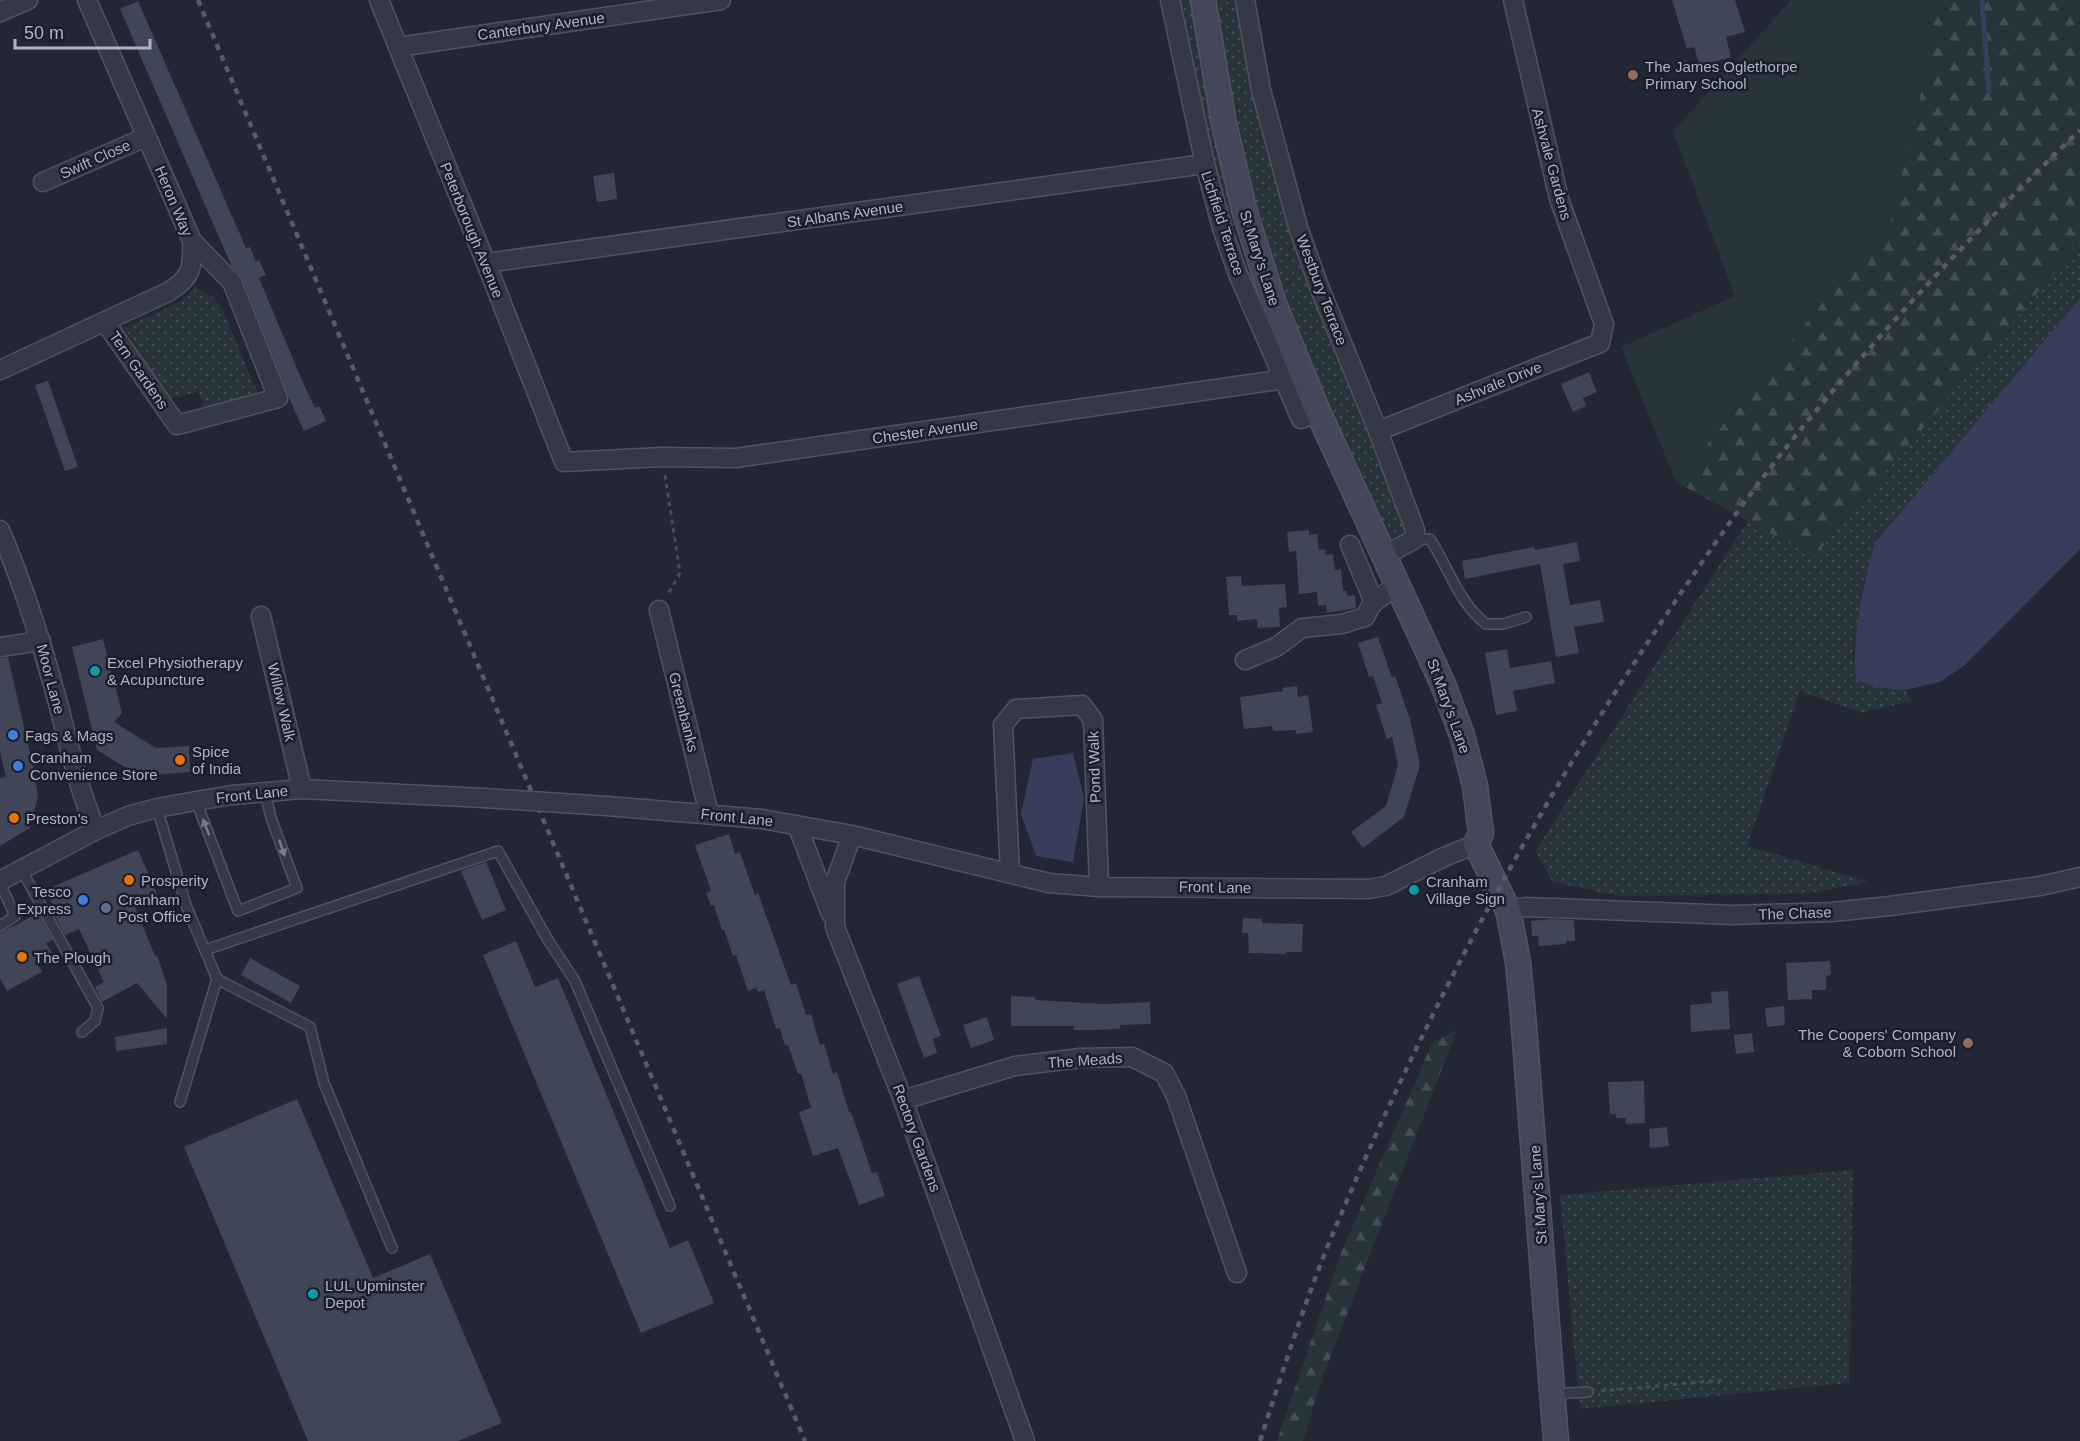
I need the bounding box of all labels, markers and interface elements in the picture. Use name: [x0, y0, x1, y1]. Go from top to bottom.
street label: Canterbury Avenue: [476, 9, 606, 43]
scale bar: [15, 12, 150, 50]
text: 50 m: [24, 23, 64, 43]
place label: The James Oglethorpe Primary School: [1645, 58, 1798, 92]
marker: The James Oglethorpe Primary School: [1626, 68, 1640, 82]
street label: Ashvale Gardens: [1529, 106, 1575, 222]
street label: Swift Close: [57, 136, 133, 182]
street label: Peterborough Avenue: [437, 160, 507, 300]
street label: Heron Way: [152, 163, 197, 239]
street label: Lichfield Terrace: [1198, 169, 1248, 277]
street label: St Albans Avenue: [786, 197, 904, 231]
street label: St Mary's Lane: [1237, 208, 1283, 308]
street label: Westbury Terrace: [1293, 232, 1351, 348]
street label: Tern Gardens: [106, 328, 172, 412]
street label: Ashvale Drive: [1452, 358, 1544, 408]
street label: Chester Avenue: [871, 415, 979, 447]
street label: Moor Lane: [34, 642, 68, 716]
place label: Excel Physiotherapy & Acupuncture: [107, 654, 243, 688]
street label: St Mary's Lane: [1424, 656, 1474, 756]
street label: Willow Walk: [265, 661, 299, 744]
marker: Excel Physiotherapy & Acupuncture: [88, 664, 102, 678]
street label: Greenbanks: [666, 670, 702, 754]
place label: Fags & Mags: [25, 727, 113, 744]
marker: Fags & Mags: [6, 728, 20, 742]
street label: Pond Walk: [1084, 730, 1104, 803]
place label: Spice of India: [192, 743, 242, 777]
place label: Cranham Convenience Store: [30, 749, 158, 783]
marker: Spice of India: [173, 753, 187, 767]
marker: Cranham Convenience Store: [11, 759, 25, 773]
street label: Front Lane: [215, 782, 289, 806]
street label: Front Lane: [700, 805, 774, 829]
place label: Preston's: [26, 810, 88, 827]
marker: Preston's: [7, 811, 21, 825]
one-way arrow: [201, 818, 211, 836]
one-way arrow: [277, 839, 287, 857]
place label: Prosperity: [141, 872, 209, 889]
marker: Prosperity: [122, 873, 136, 887]
place label: Cranham Village Sign: [1426, 873, 1505, 907]
street label: Front Lane: [1179, 878, 1251, 896]
place label: Tesco Express: [17, 883, 71, 917]
marker: Cranham Village Sign: [1407, 883, 1421, 897]
place label: Cranham Post Office: [118, 891, 191, 925]
marker: Tesco Express: [76, 893, 90, 907]
marker: Cranham Post Office: [99, 901, 113, 915]
street label: The Chase: [1758, 903, 1832, 923]
place label: The Plough: [34, 949, 111, 966]
marker: The Plough: [15, 950, 29, 964]
place label: The Coopers' Company & Coborn School: [1798, 1026, 1956, 1060]
marker: The Coopers' Company & Coborn School: [1961, 1036, 1975, 1050]
street label: The Meads: [1047, 1049, 1123, 1071]
street label: Rectory Gardens: [890, 1082, 944, 1194]
street label: St Mary's Lane: [1526, 1145, 1550, 1245]
place label: LUL Upminster Depot: [325, 1277, 424, 1311]
marker: LUL Upminster Depot: [306, 1287, 320, 1301]

